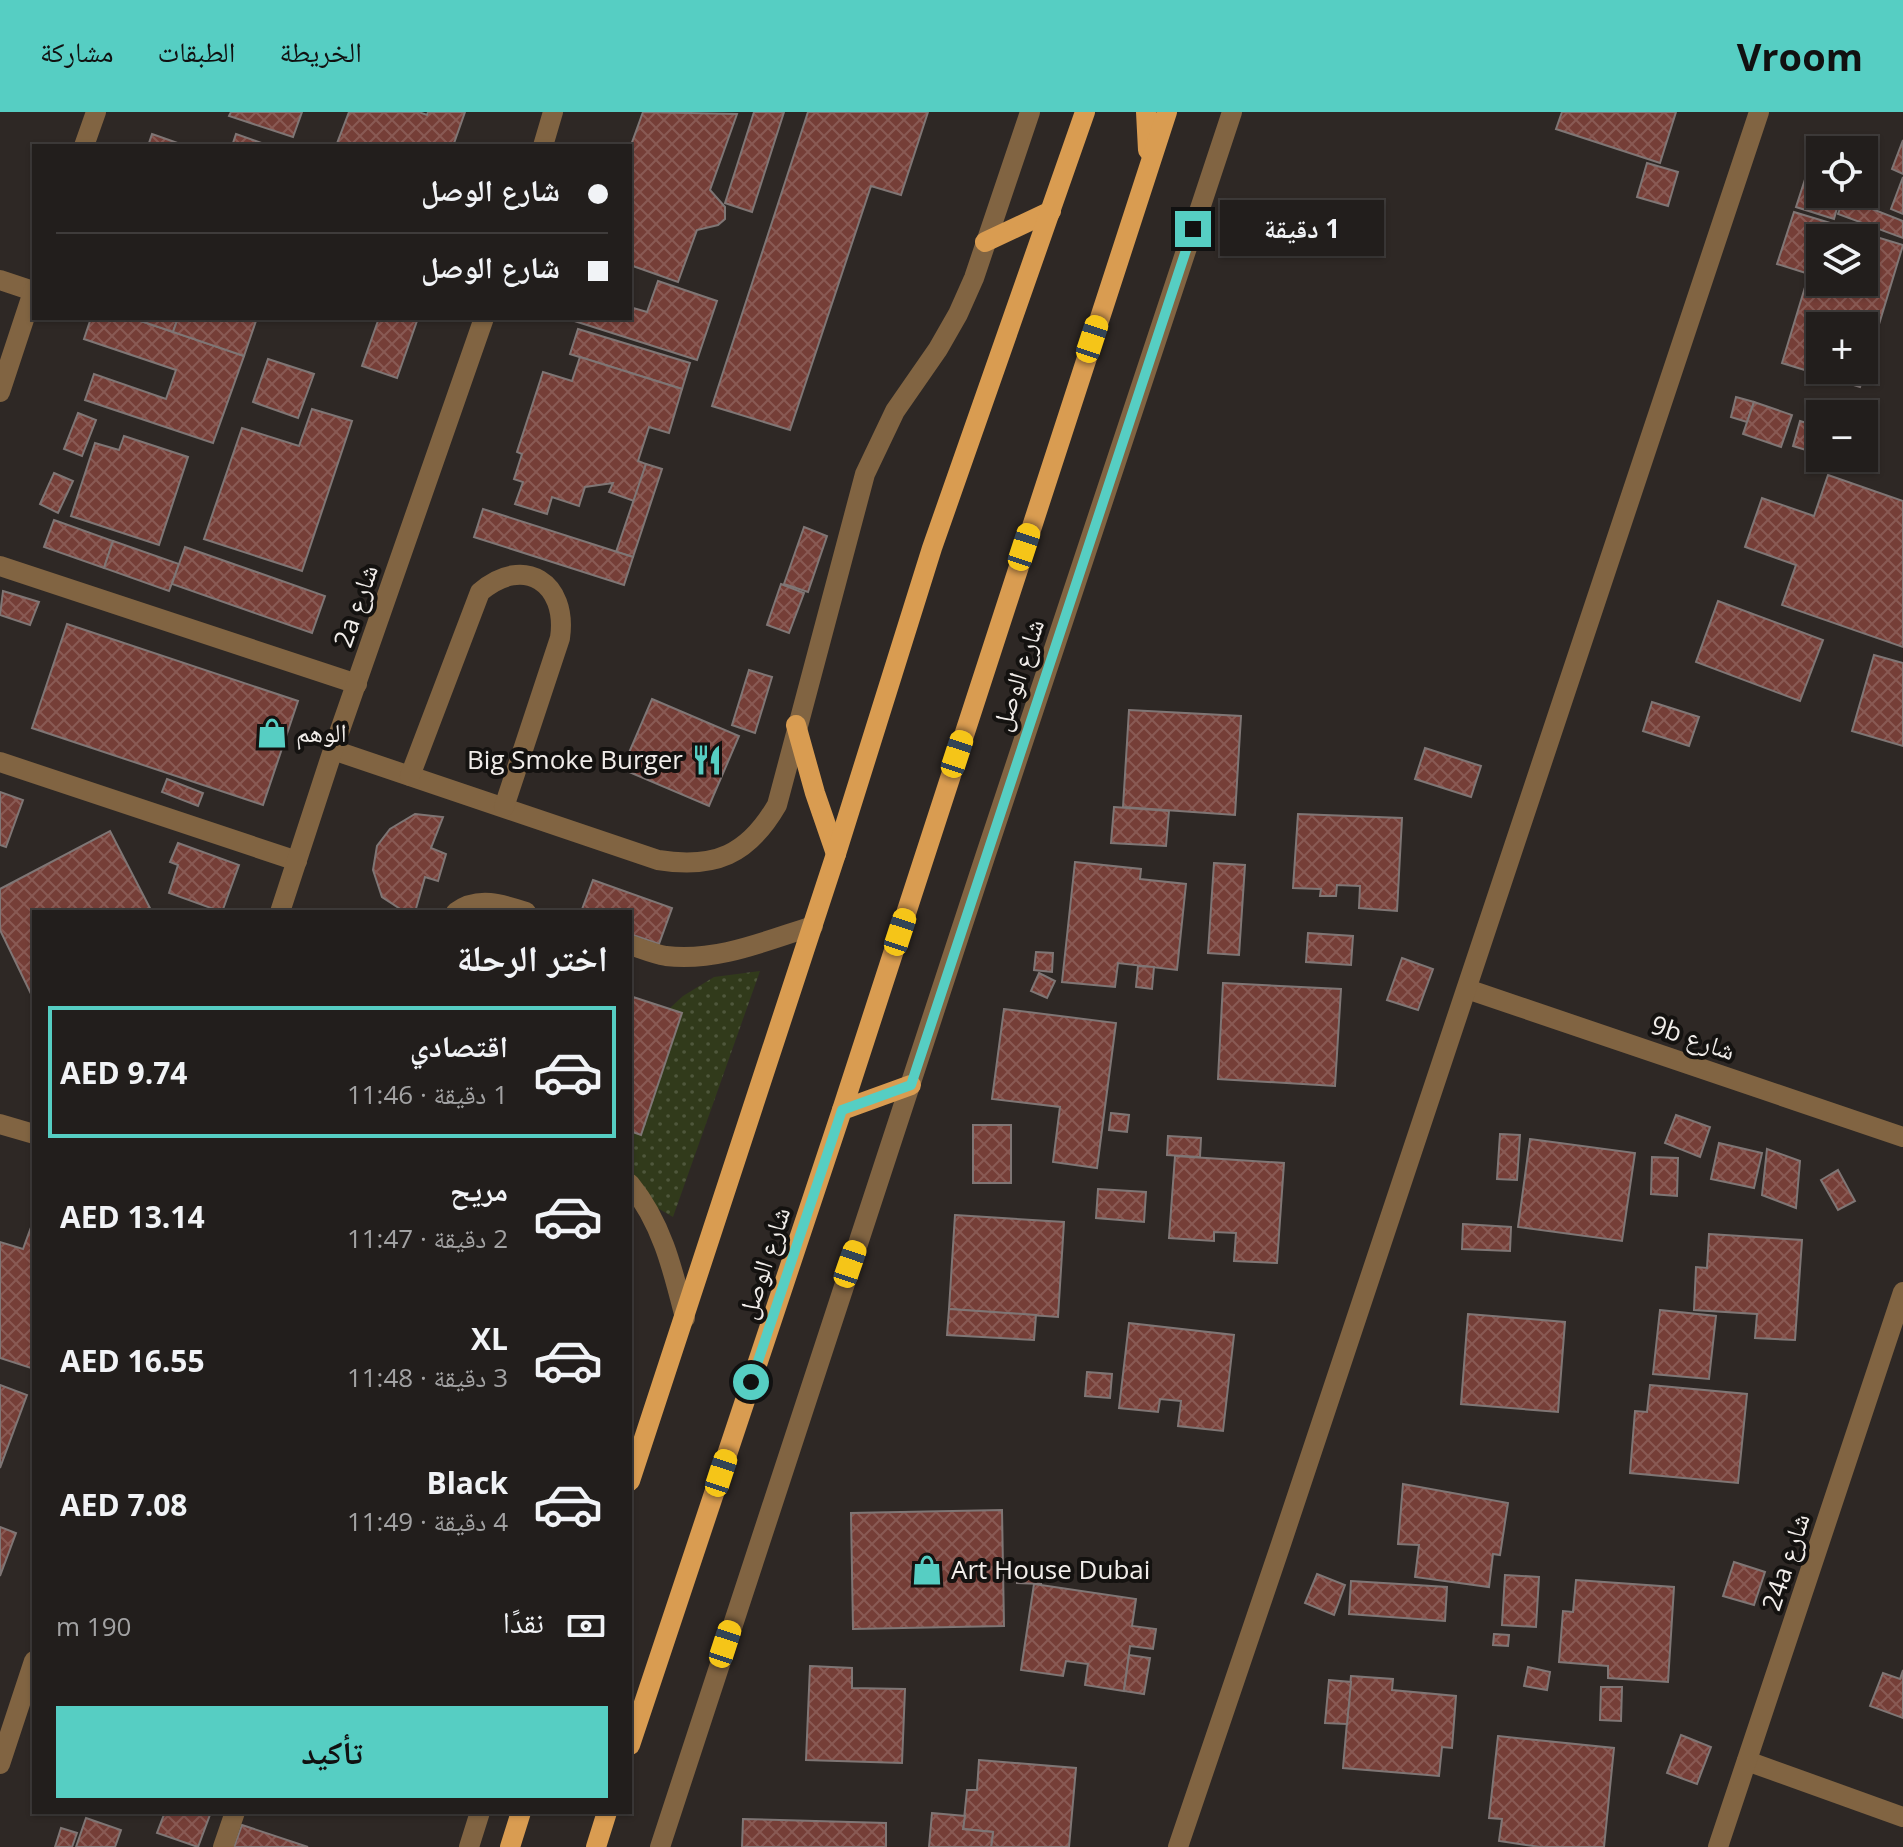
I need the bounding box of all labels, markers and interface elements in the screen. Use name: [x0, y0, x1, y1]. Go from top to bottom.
text: Vroom: [1737, 30, 1863, 82]
text: مشاركة: [40, 32, 114, 70]
text: الطبقات: [158, 32, 235, 70]
text: الخريطة: [279, 32, 362, 70]
map controls: [1806, 136, 1878, 472]
button: locate: [1806, 136, 1878, 208]
text: شارع الوصل: [421, 169, 560, 210]
callout: 1 دقيقة: [1221, 201, 1385, 257]
text: 1 دقيقة: [1264, 210, 1340, 246]
route end: [1175, 211, 1211, 247]
button: layers: [1806, 224, 1878, 296]
text: شارع الوصل: [421, 246, 560, 287]
car: [1073, 312, 1111, 366]
button: +: [1806, 312, 1878, 384]
button: −: [1806, 400, 1878, 472]
car: [1005, 520, 1043, 574]
street label: 2a شارع: [324, 559, 386, 652]
street label: شارع الوصل: [982, 614, 1052, 735]
place label: الوهم: [296, 714, 347, 750]
shop icon: الوهم: [255, 716, 289, 750]
car: [938, 727, 976, 781]
place label: Big Smoke Burger: [467, 741, 683, 777]
restaurant icon: Big Smoke Burger: [690, 743, 724, 777]
car: [881, 905, 919, 959]
text: اختر الرحلة: [457, 933, 608, 982]
street label: 9b شارع: [1646, 1006, 1740, 1068]
text: اقتصادي: [410, 1025, 508, 1066]
icon: car: [532, 1036, 604, 1108]
text: AED 9.74: [60, 1052, 188, 1093]
text: 1 دقيقة · 11:46: [347, 1076, 508, 1112]
text: مريح: [450, 1169, 508, 1210]
icon: car: [532, 1180, 604, 1252]
text: AED 13.14: [60, 1196, 205, 1237]
street label: شارع الوصل: [728, 1202, 798, 1323]
text: 2 دقيقة · 11:47: [347, 1220, 508, 1256]
car: [831, 1237, 869, 1291]
text: XL: [471, 1318, 508, 1359]
icon: car: [532, 1324, 604, 1396]
text: AED 16.55: [60, 1340, 205, 1381]
text: 3 دقيقة · 11:48: [347, 1359, 508, 1395]
route start: [733, 1364, 769, 1400]
car: [702, 1446, 740, 1500]
text: Black: [427, 1462, 508, 1503]
icon: car: [532, 1468, 604, 1540]
text: AED 7.08: [60, 1484, 188, 1525]
text: 4 دقيقة · 11:49: [347, 1503, 508, 1539]
street label: 24a شارع: [1752, 1508, 1818, 1615]
place label: Art House Dubai: [951, 1551, 1150, 1587]
shop icon: Art House Dubai: [910, 1553, 944, 1587]
text: نقدًا: [503, 1601, 544, 1642]
icon: cash: [564, 1604, 608, 1648]
text: 190 m: [56, 1608, 131, 1644]
car: [706, 1617, 744, 1671]
button: تأكيد: [56, 1706, 608, 1798]

